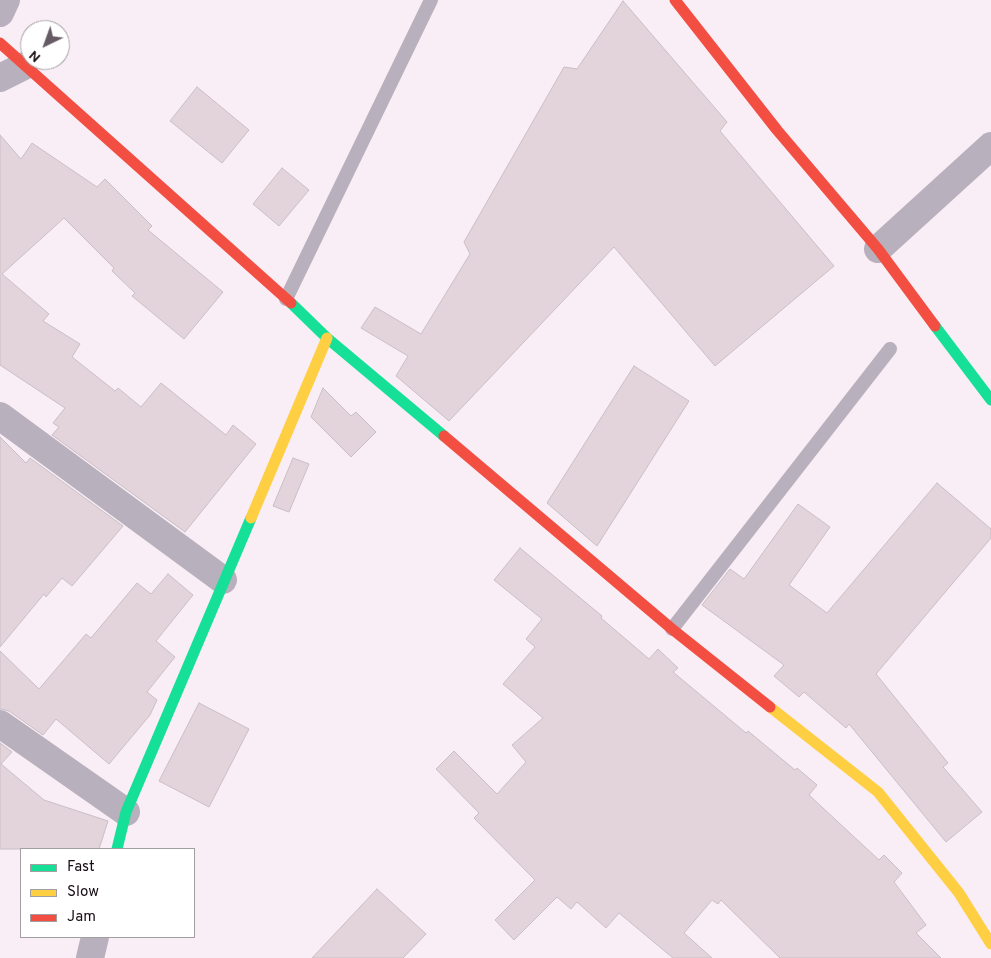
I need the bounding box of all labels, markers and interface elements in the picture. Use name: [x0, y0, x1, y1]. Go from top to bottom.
north arrow: [20, 20, 70, 70]
text: N: [26, 46, 45, 65]
legend: [20, 848, 195, 938]
text: Fast: [67, 858, 95, 877]
text: Slow: [67, 883, 99, 902]
text: Jam: [67, 908, 96, 927]

